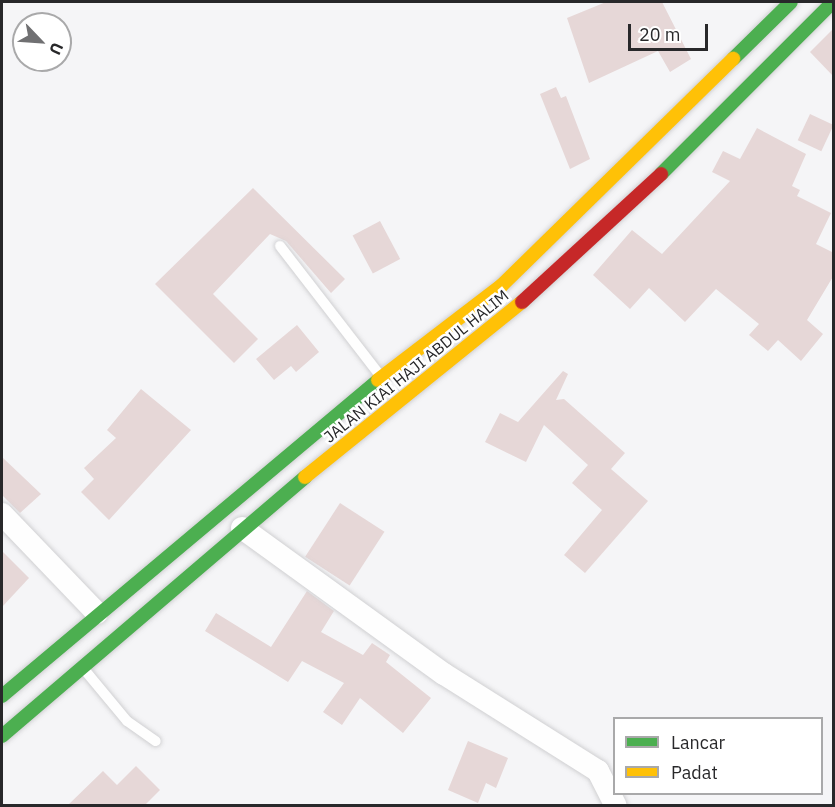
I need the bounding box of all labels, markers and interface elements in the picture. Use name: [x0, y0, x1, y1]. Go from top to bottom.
north arrow: [12, 12, 72, 72]
scale bar: [631, 12, 710, 50]
text: 20 m: [639, 23, 681, 46]
text: U: [45, 39, 68, 58]
street label: JALAN KIAI HAJI ABDUL HALIM: [320, 286, 512, 446]
legend: [613, 717, 823, 795]
text: Lancar: [671, 731, 725, 754]
text: Padat: [671, 761, 718, 784]

